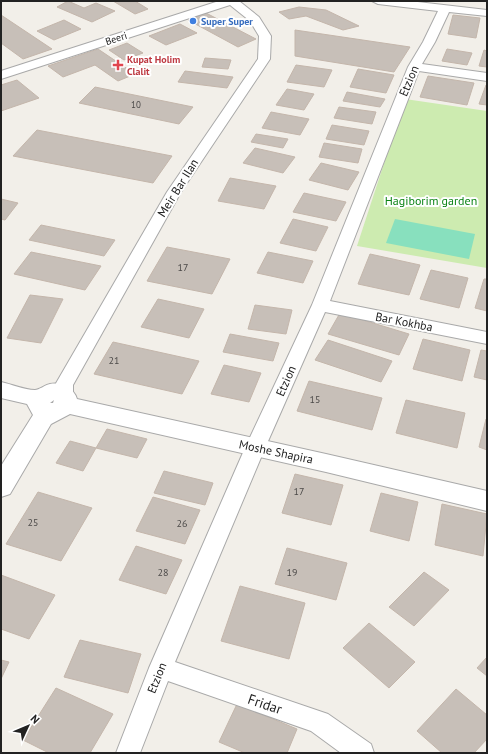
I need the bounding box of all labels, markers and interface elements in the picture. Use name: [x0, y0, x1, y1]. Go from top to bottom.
place label: Super Super: [201, 15, 253, 28]
marker: Super Super: [188, 16, 198, 26]
street label: Beeri: [104, 29, 129, 48]
place label: Kupat Holim Clalit: [127, 53, 180, 78]
marker: Kupat Holim Clalit: [112, 59, 124, 71]
street label: Etzion: [395, 63, 422, 98]
house number: 10: [131, 99, 141, 110]
street label: Meir Bar Ilan: [154, 156, 201, 220]
park label: Hagiborim garden: [385, 193, 477, 208]
house number: 17: [178, 261, 188, 274]
street label: Bar Kokhba: [374, 309, 434, 334]
house number: 21: [109, 354, 119, 367]
street label: Etzion: [272, 363, 299, 398]
house number: 15: [310, 393, 320, 406]
street label: Moshe Shapira: [238, 436, 315, 467]
house number: 17: [294, 485, 304, 498]
house number: 25: [28, 516, 38, 529]
house number: 26: [177, 517, 187, 530]
house number: 28: [158, 566, 168, 579]
house number: 19: [287, 566, 297, 579]
street label: Etzion: [144, 660, 169, 695]
street label: Fridar: [246, 690, 285, 718]
north arrow: [8, 706, 48, 746]
text: N: [28, 712, 43, 727]

